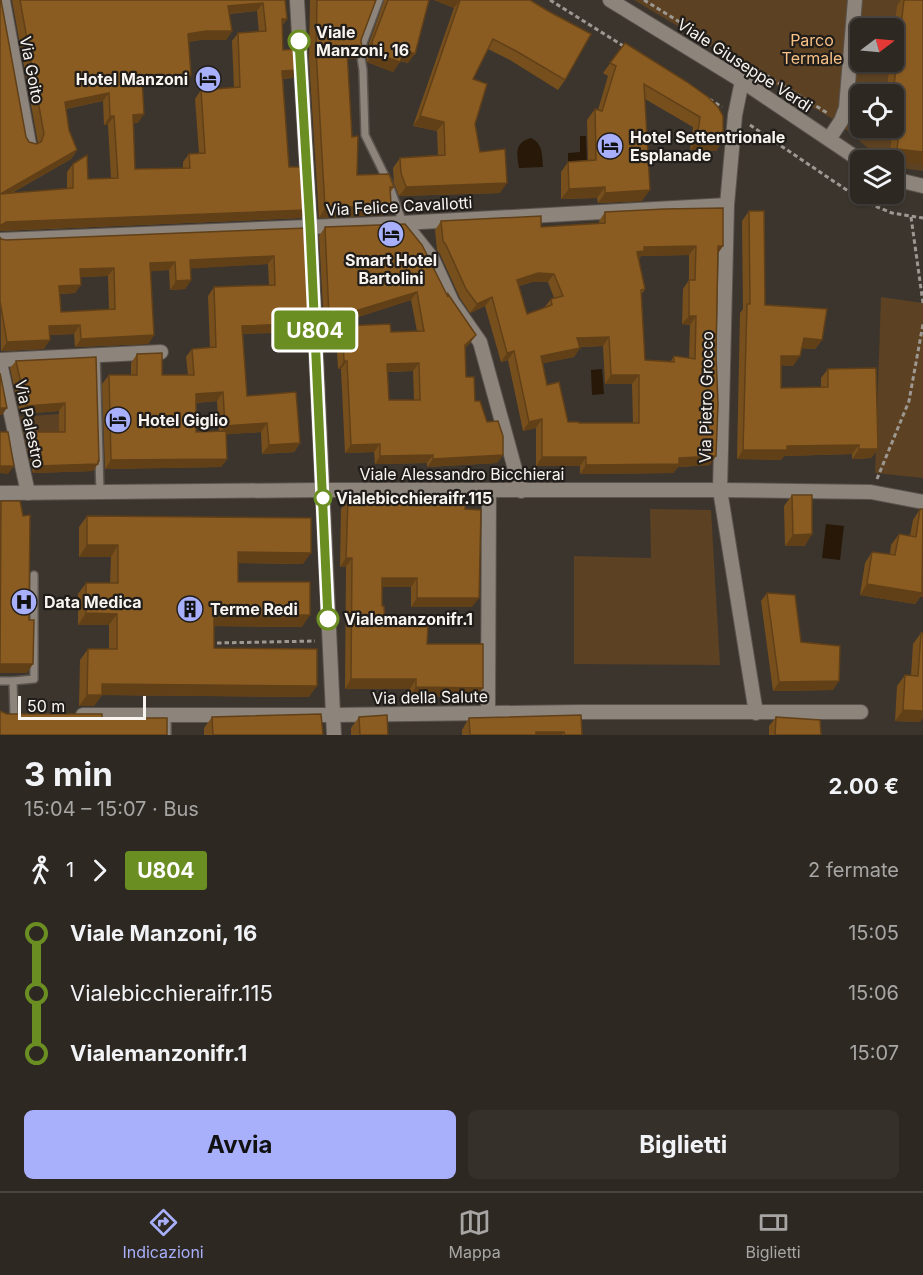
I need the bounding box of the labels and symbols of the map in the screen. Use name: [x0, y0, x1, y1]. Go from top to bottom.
street label: Viale Giuseppe Verdi: [674, 14, 816, 116]
north arrow: [850, 18, 904, 72]
place label: Viale Manzoni, 16: [316, 22, 409, 60]
marker: Viale Manzoni, 16: [288, 30, 310, 52]
park label: Parco Termale: [782, 30, 842, 68]
street label: Via Goito: [16, 34, 48, 106]
hotel icon: Hotel Manzoni: [193, 64, 223, 94]
place label: Hotel Manzoni: [76, 69, 188, 89]
place label: Hotel Settentrionale Esplanade: [630, 127, 785, 165]
hotel icon: Hotel Settentrionale Esplanade: [595, 131, 625, 161]
street label: Via Felice Cavallotti: [325, 192, 473, 220]
hotel icon: Smart Hotel Bartolini: [376, 219, 406, 249]
place label: Smart Hotel Bartolini: [345, 250, 437, 288]
line badge: U804: [273, 310, 357, 350]
street label: Via Pietro Grocco: [695, 331, 717, 463]
street label: Via Palestro: [11, 378, 49, 470]
hotel icon: Hotel Giglio: [103, 405, 133, 435]
place label: Hotel Giglio: [138, 410, 228, 430]
street label: Viale Alessandro Bicchierai: [360, 464, 565, 484]
place label: Vialebicchieraifr.115: [336, 488, 492, 508]
marker: Vialebicchieraifr.115: [314, 489, 332, 507]
hospital icon: Data Medica: [9, 587, 39, 617]
place label: Data Medica: [44, 592, 142, 612]
building icon: Terme Redi: [175, 594, 205, 624]
place label: Terme Redi: [210, 599, 298, 619]
marker: Vialemanzonifr.1: [317, 608, 339, 630]
place label: Vialemanzonifr.1: [344, 609, 473, 629]
street label: Via della Salute: [372, 686, 488, 708]
scale bar: [18, 693, 146, 720]

